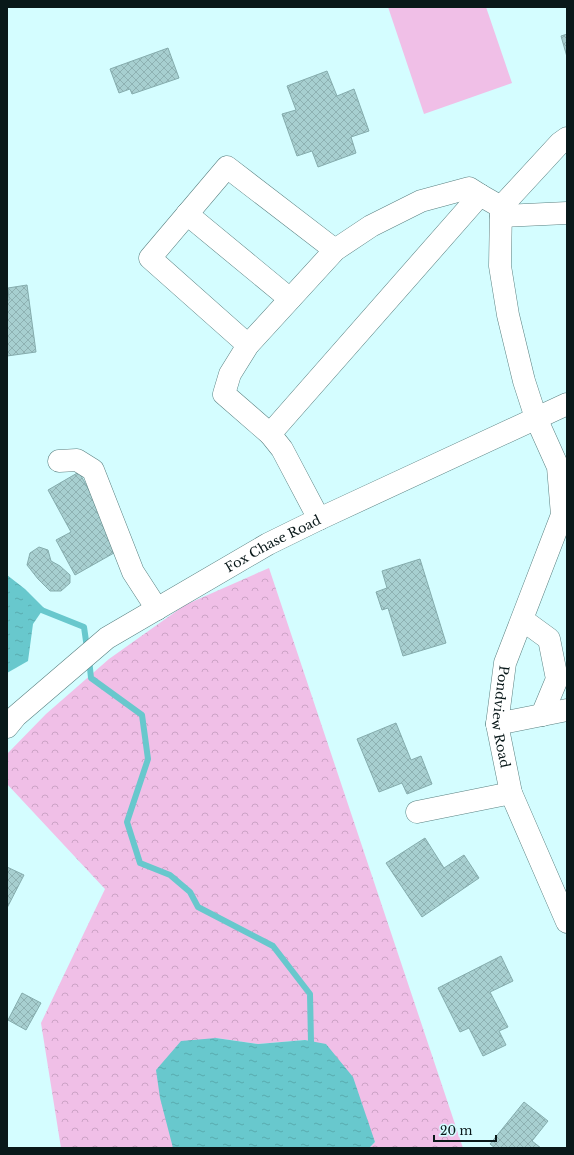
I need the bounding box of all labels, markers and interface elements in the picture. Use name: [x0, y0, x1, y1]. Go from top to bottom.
street label: Fox Chase Road: [222, 511, 324, 576]
street label: Pondview Road: [487, 664, 514, 770]
scale bar: [434, 1117, 496, 1143]
text: 20 m: [440, 1123, 472, 1138]

